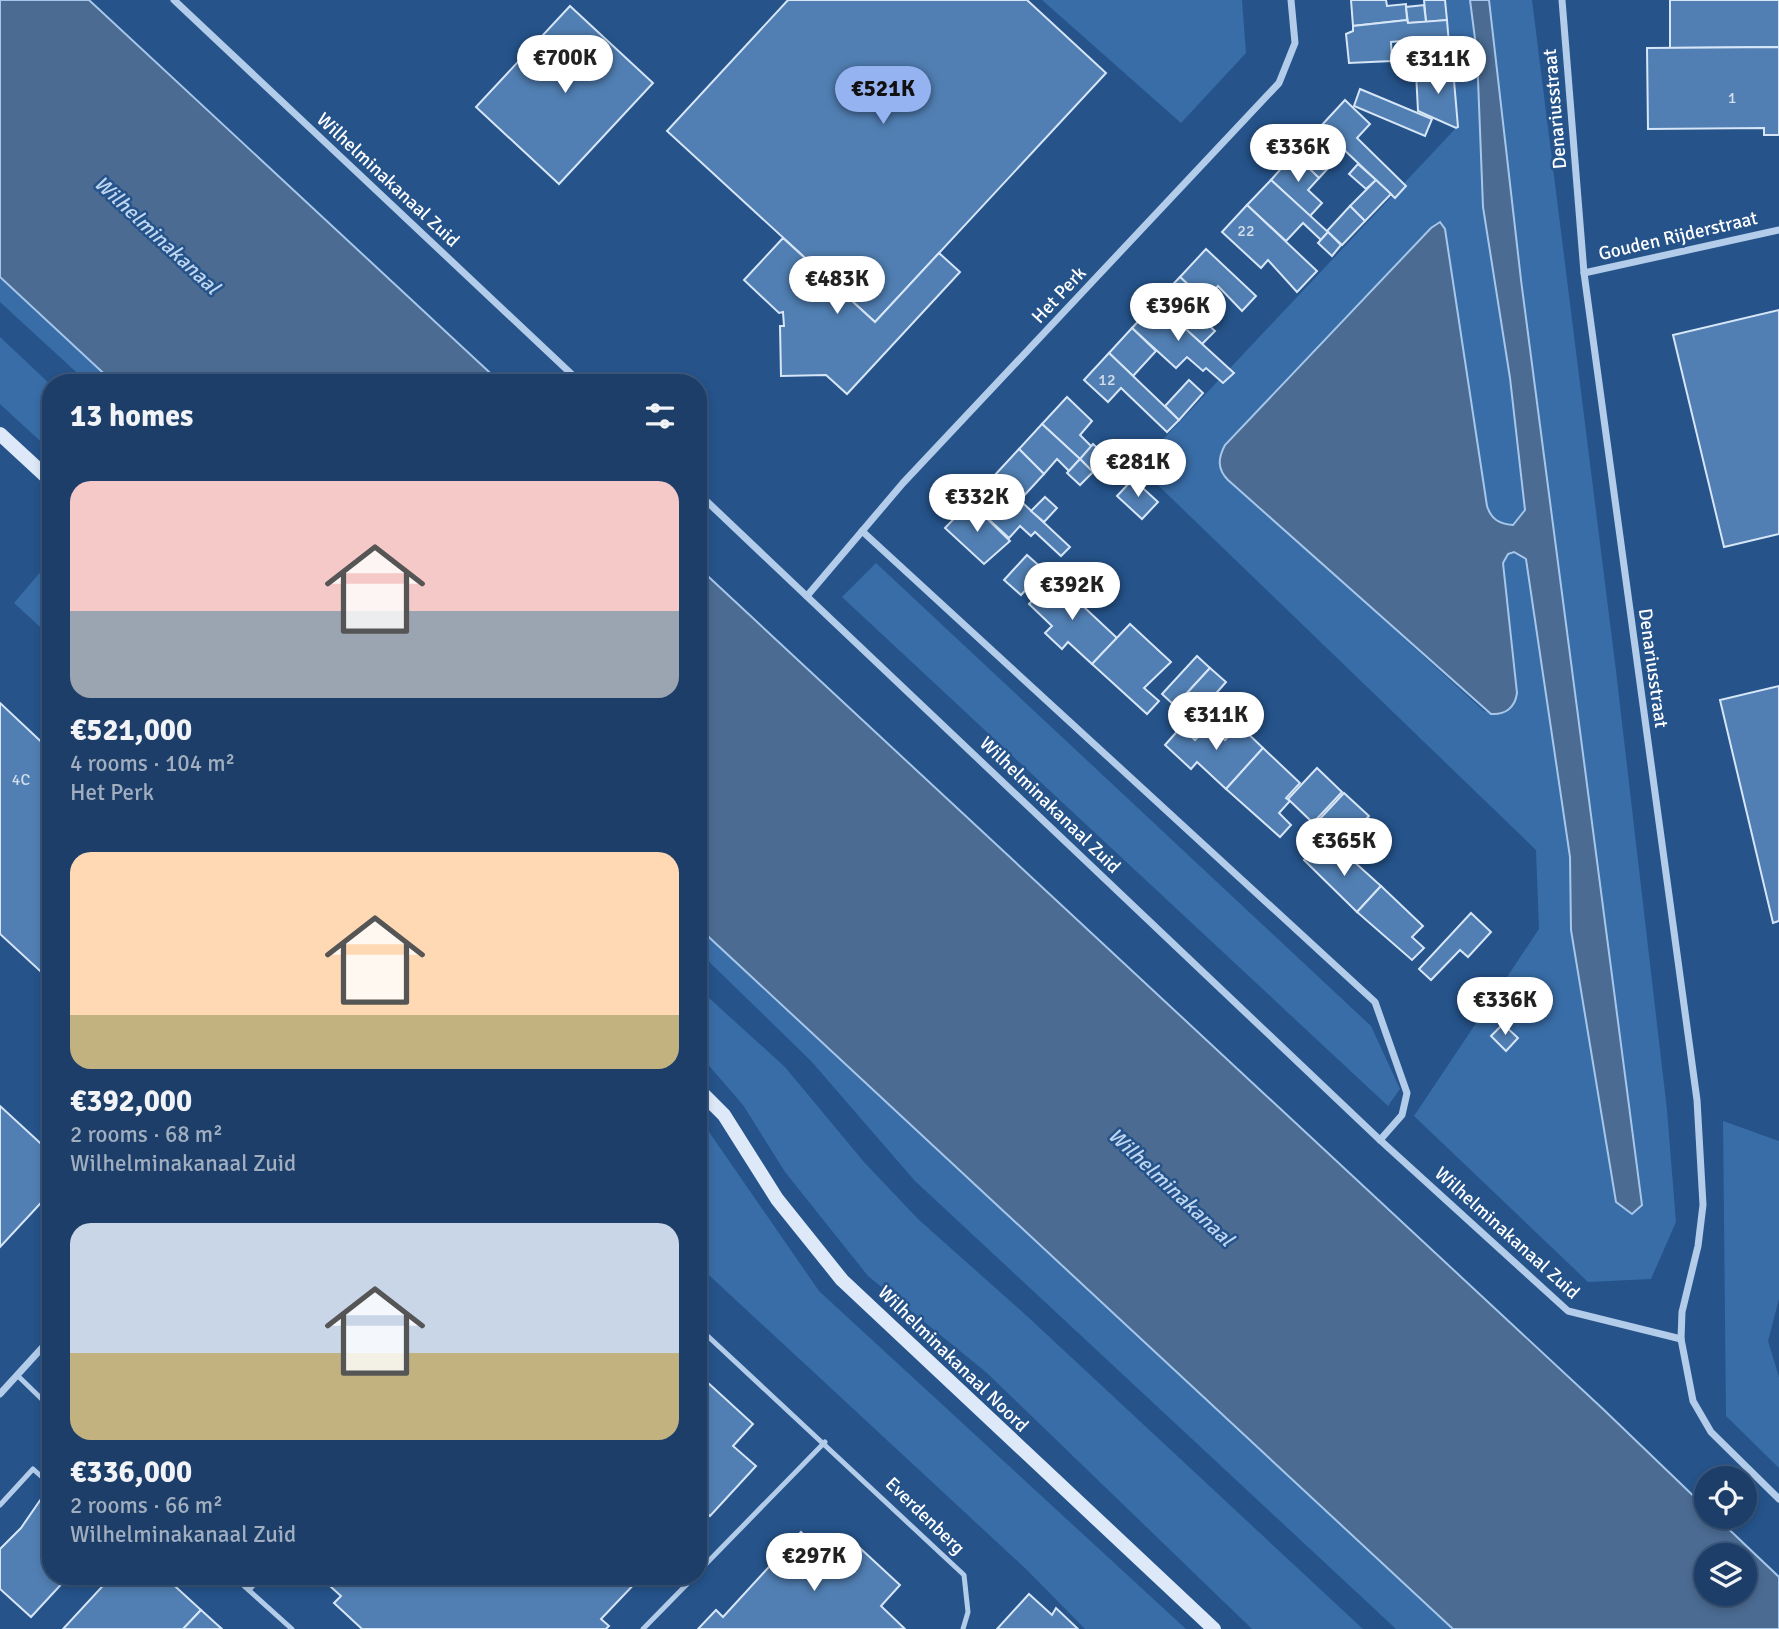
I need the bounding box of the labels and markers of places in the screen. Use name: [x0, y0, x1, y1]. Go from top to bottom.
pin: €700K: [516, 36, 614, 95]
pin: €311K: [1389, 36, 1487, 96]
pin: €521K: [834, 66, 932, 126]
pin: €336K: [1249, 124, 1347, 184]
pin: €483K: [788, 256, 886, 316]
pin: €396K: [1129, 284, 1227, 343]
pin: €281K: [1089, 440, 1187, 499]
pin: €332K: [928, 475, 1026, 534]
pin: €392K: [1023, 562, 1121, 622]
pin: €311K: [1167, 692, 1265, 752]
pin: €365K: [1295, 818, 1393, 878]
pin: €336K: [1456, 978, 1554, 1037]
pin: €297K: [765, 1534, 863, 1593]

